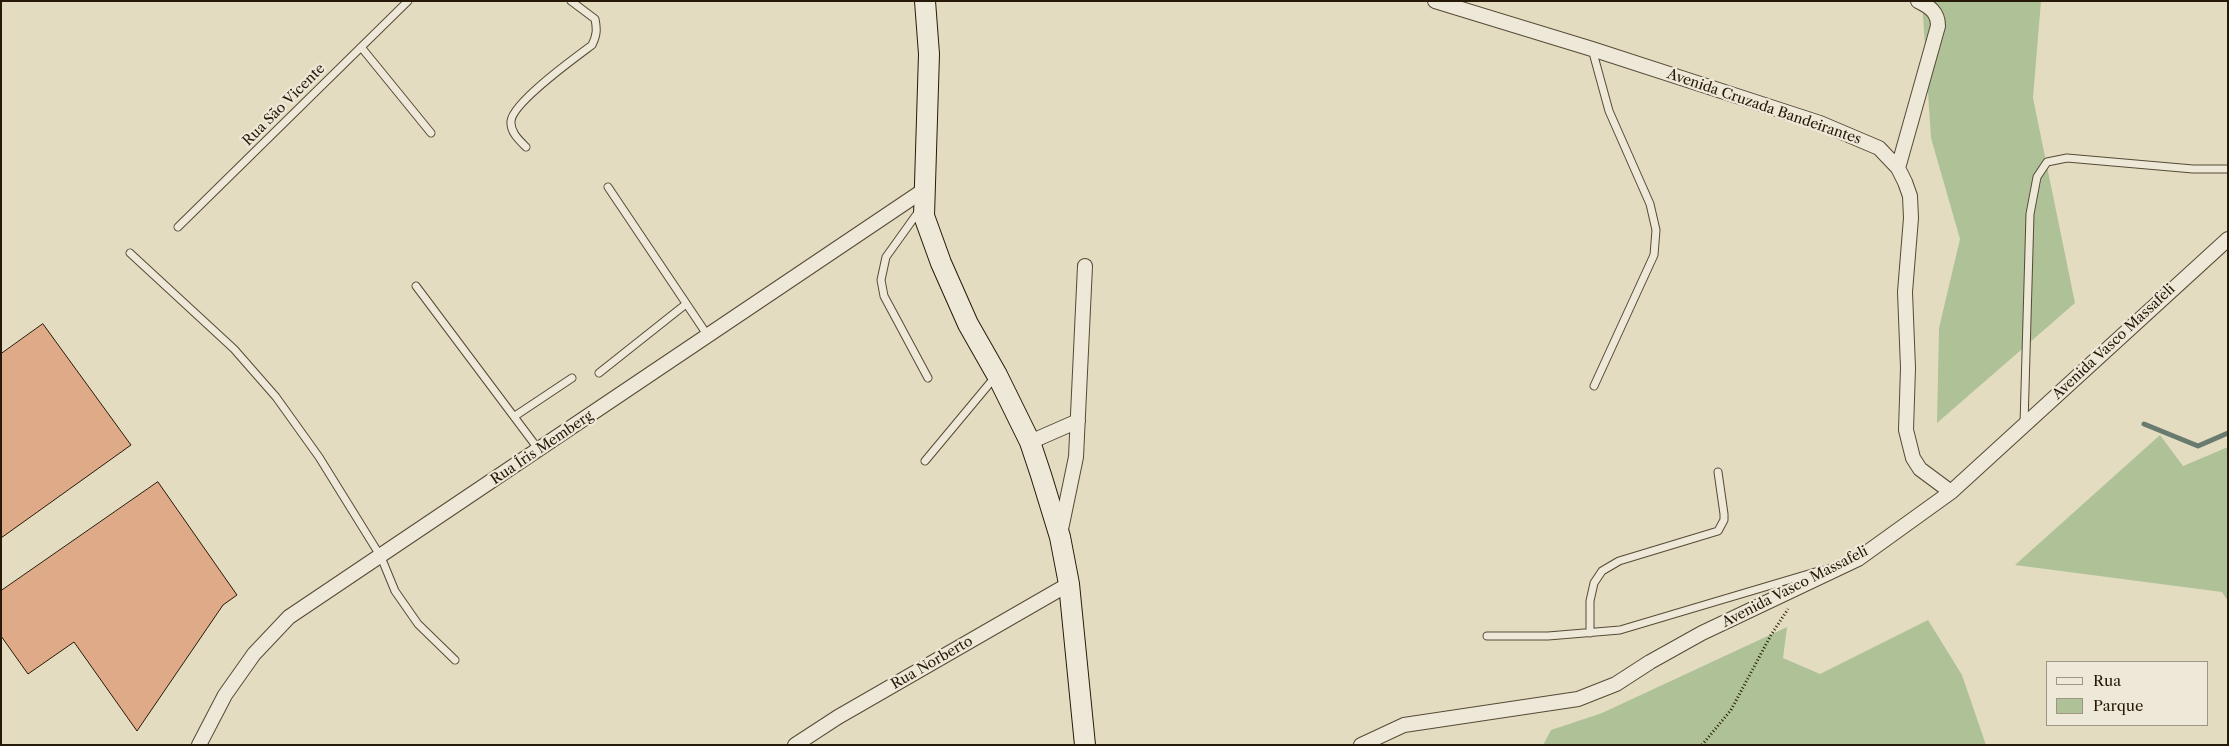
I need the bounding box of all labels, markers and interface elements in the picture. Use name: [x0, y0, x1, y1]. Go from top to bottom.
street label: Rua São Vicente: [239, 60, 329, 150]
street label: Avenida Cruzada Bandeirantes: [1665, 66, 1863, 148]
street label: Avenida Vasco Massafeli: [2049, 281, 2179, 403]
street label: Rua Íris Memberg: [488, 408, 596, 488]
street label: Avenida Vasco Massafeli: [1719, 543, 1871, 631]
street label: Rua Norberto: [888, 633, 976, 693]
legend: [2046, 661, 2209, 726]
text: Rua: [2093, 671, 2121, 690]
text: Parque: [2093, 696, 2143, 715]

